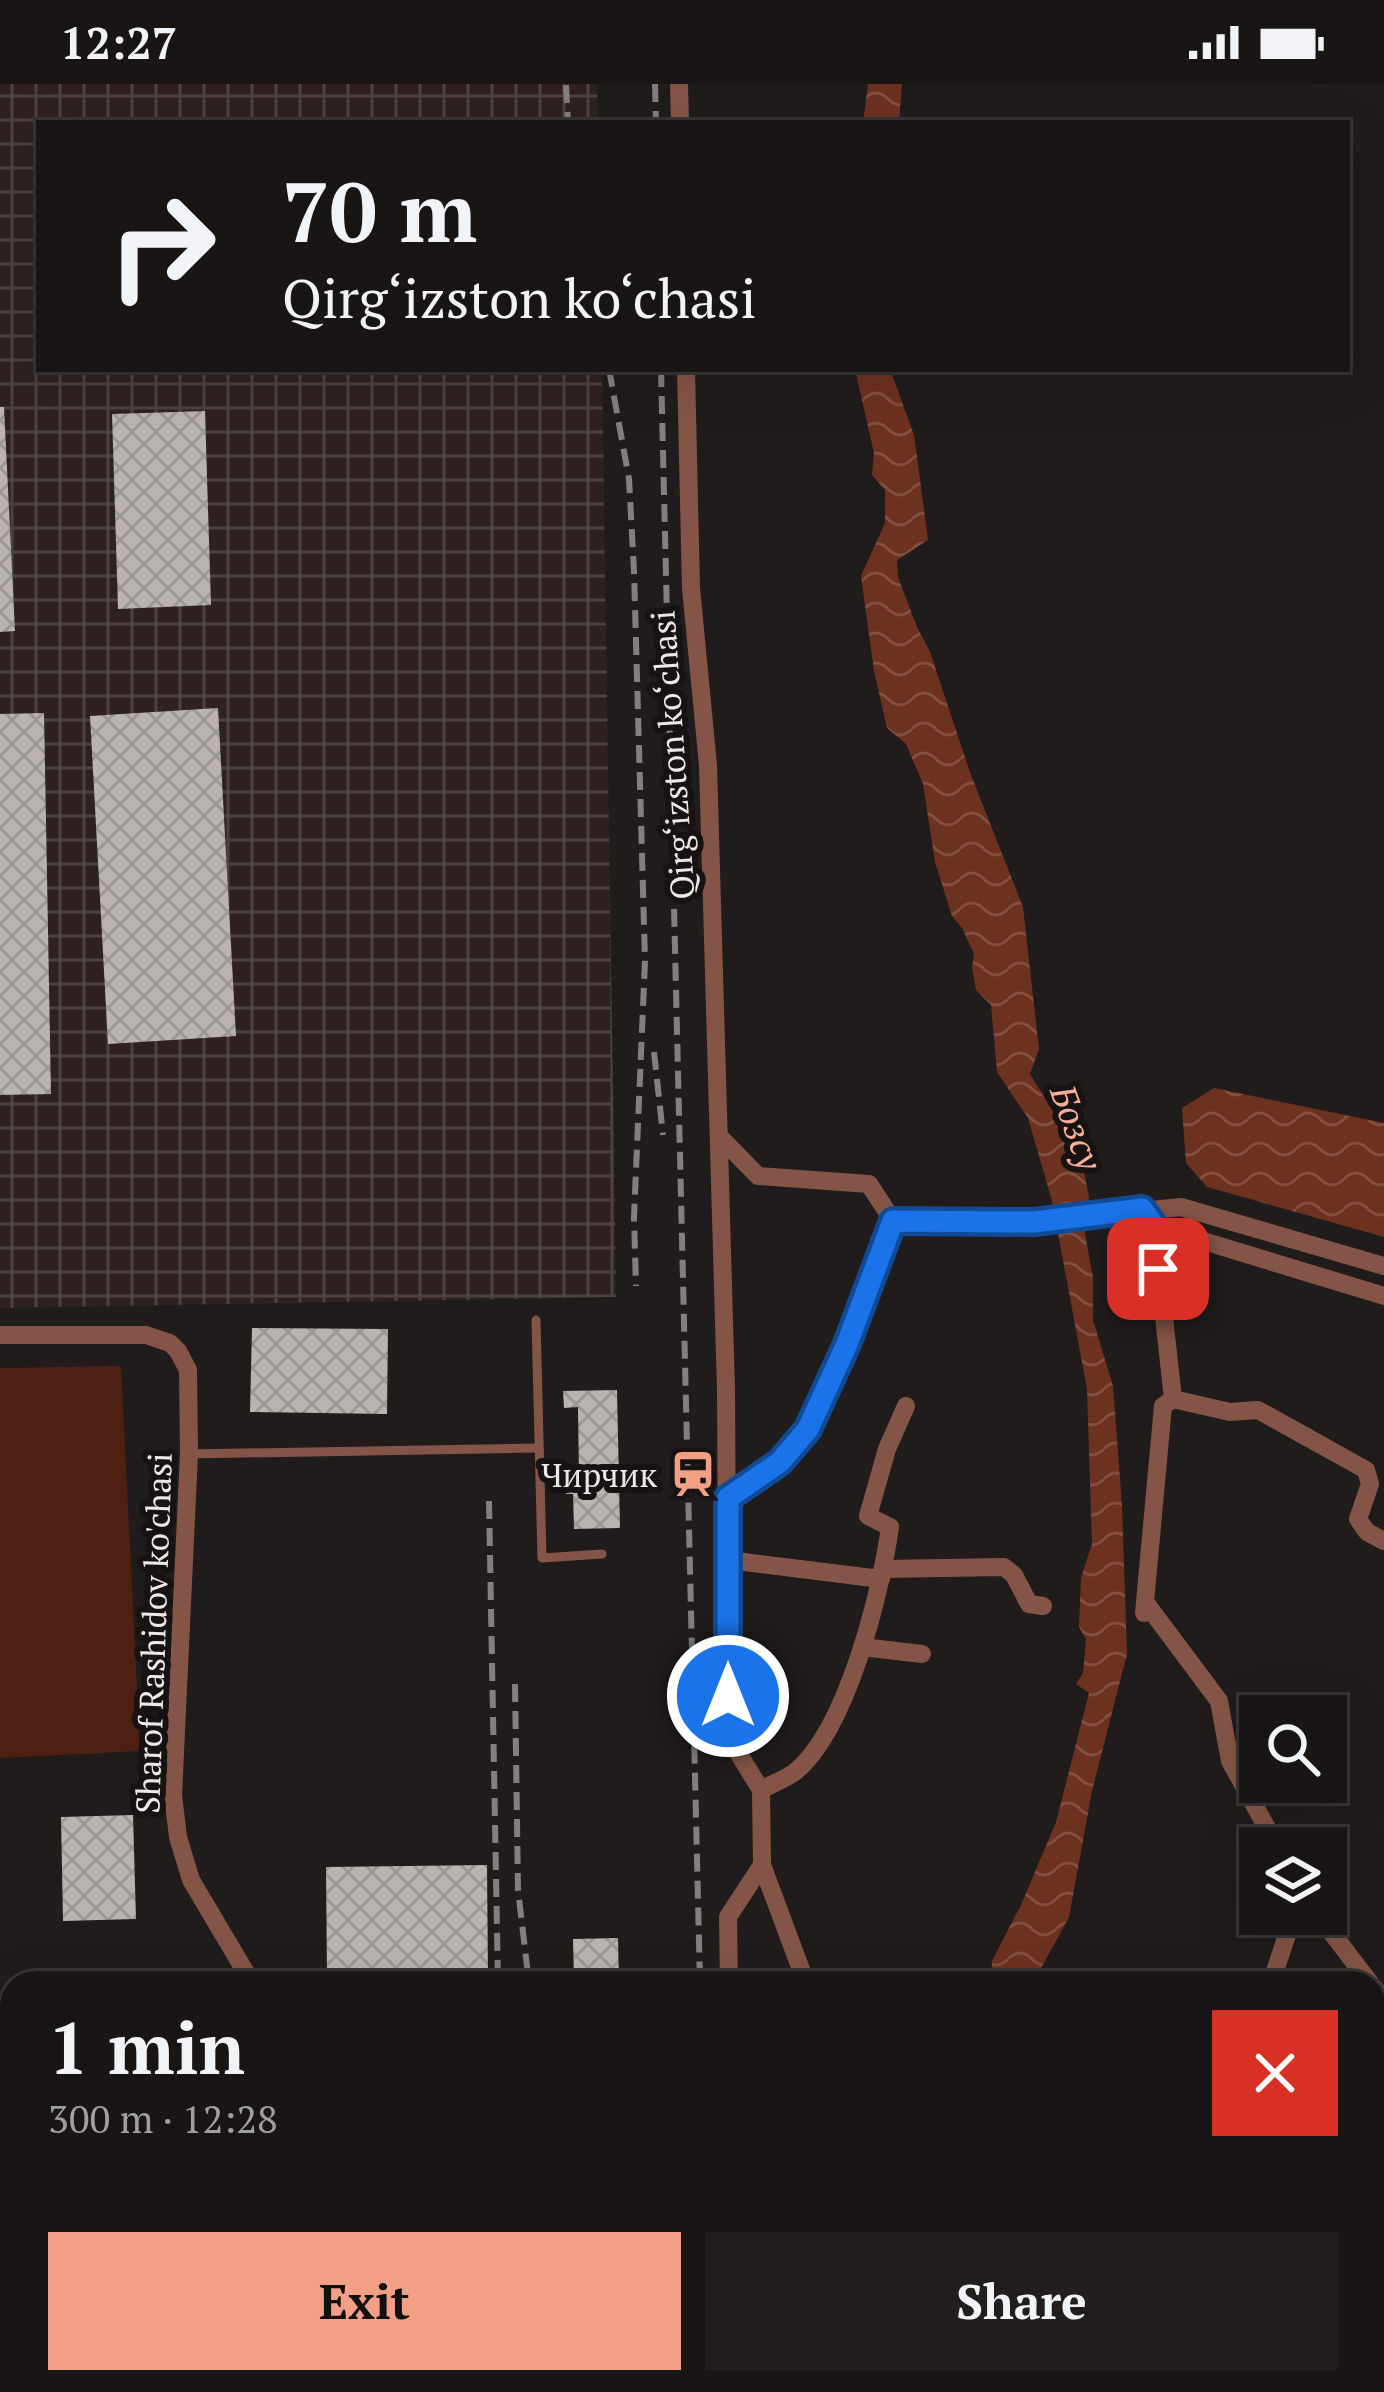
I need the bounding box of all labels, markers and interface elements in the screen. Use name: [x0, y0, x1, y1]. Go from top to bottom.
text: 12:27: [60, 12, 177, 72]
text: 70 m: [282, 155, 477, 266]
icon: right: [84, 168, 240, 324]
text: Qirg‘izston ko‘chasi: [282, 262, 757, 333]
street label: Qirg‘izston ko‘chasi: [640, 609, 704, 901]
water label: Бозсу: [1040, 1077, 1115, 1178]
pin: [1107, 1218, 1209, 1320]
icon: arrive: [1125, 1236, 1191, 1302]
station icon: Чирчик: [668, 1449, 718, 1499]
street label: Sharof Rashidov ko'chasi: [125, 1452, 181, 1814]
place label: Чирчик: [541, 1453, 657, 1496]
position arrow: [665, 1633, 791, 1759]
map controls: [1239, 1695, 1347, 1935]
button: search: [1239, 1695, 1347, 1803]
button: layers: [1239, 1827, 1347, 1935]
text: 1 min: [48, 1999, 245, 2095]
button: close: [1212, 2010, 1338, 2136]
text: 300 m · 12:28: [48, 2092, 278, 2144]
button: Exit: [48, 2232, 681, 2370]
button: Share: [705, 2232, 1338, 2370]

